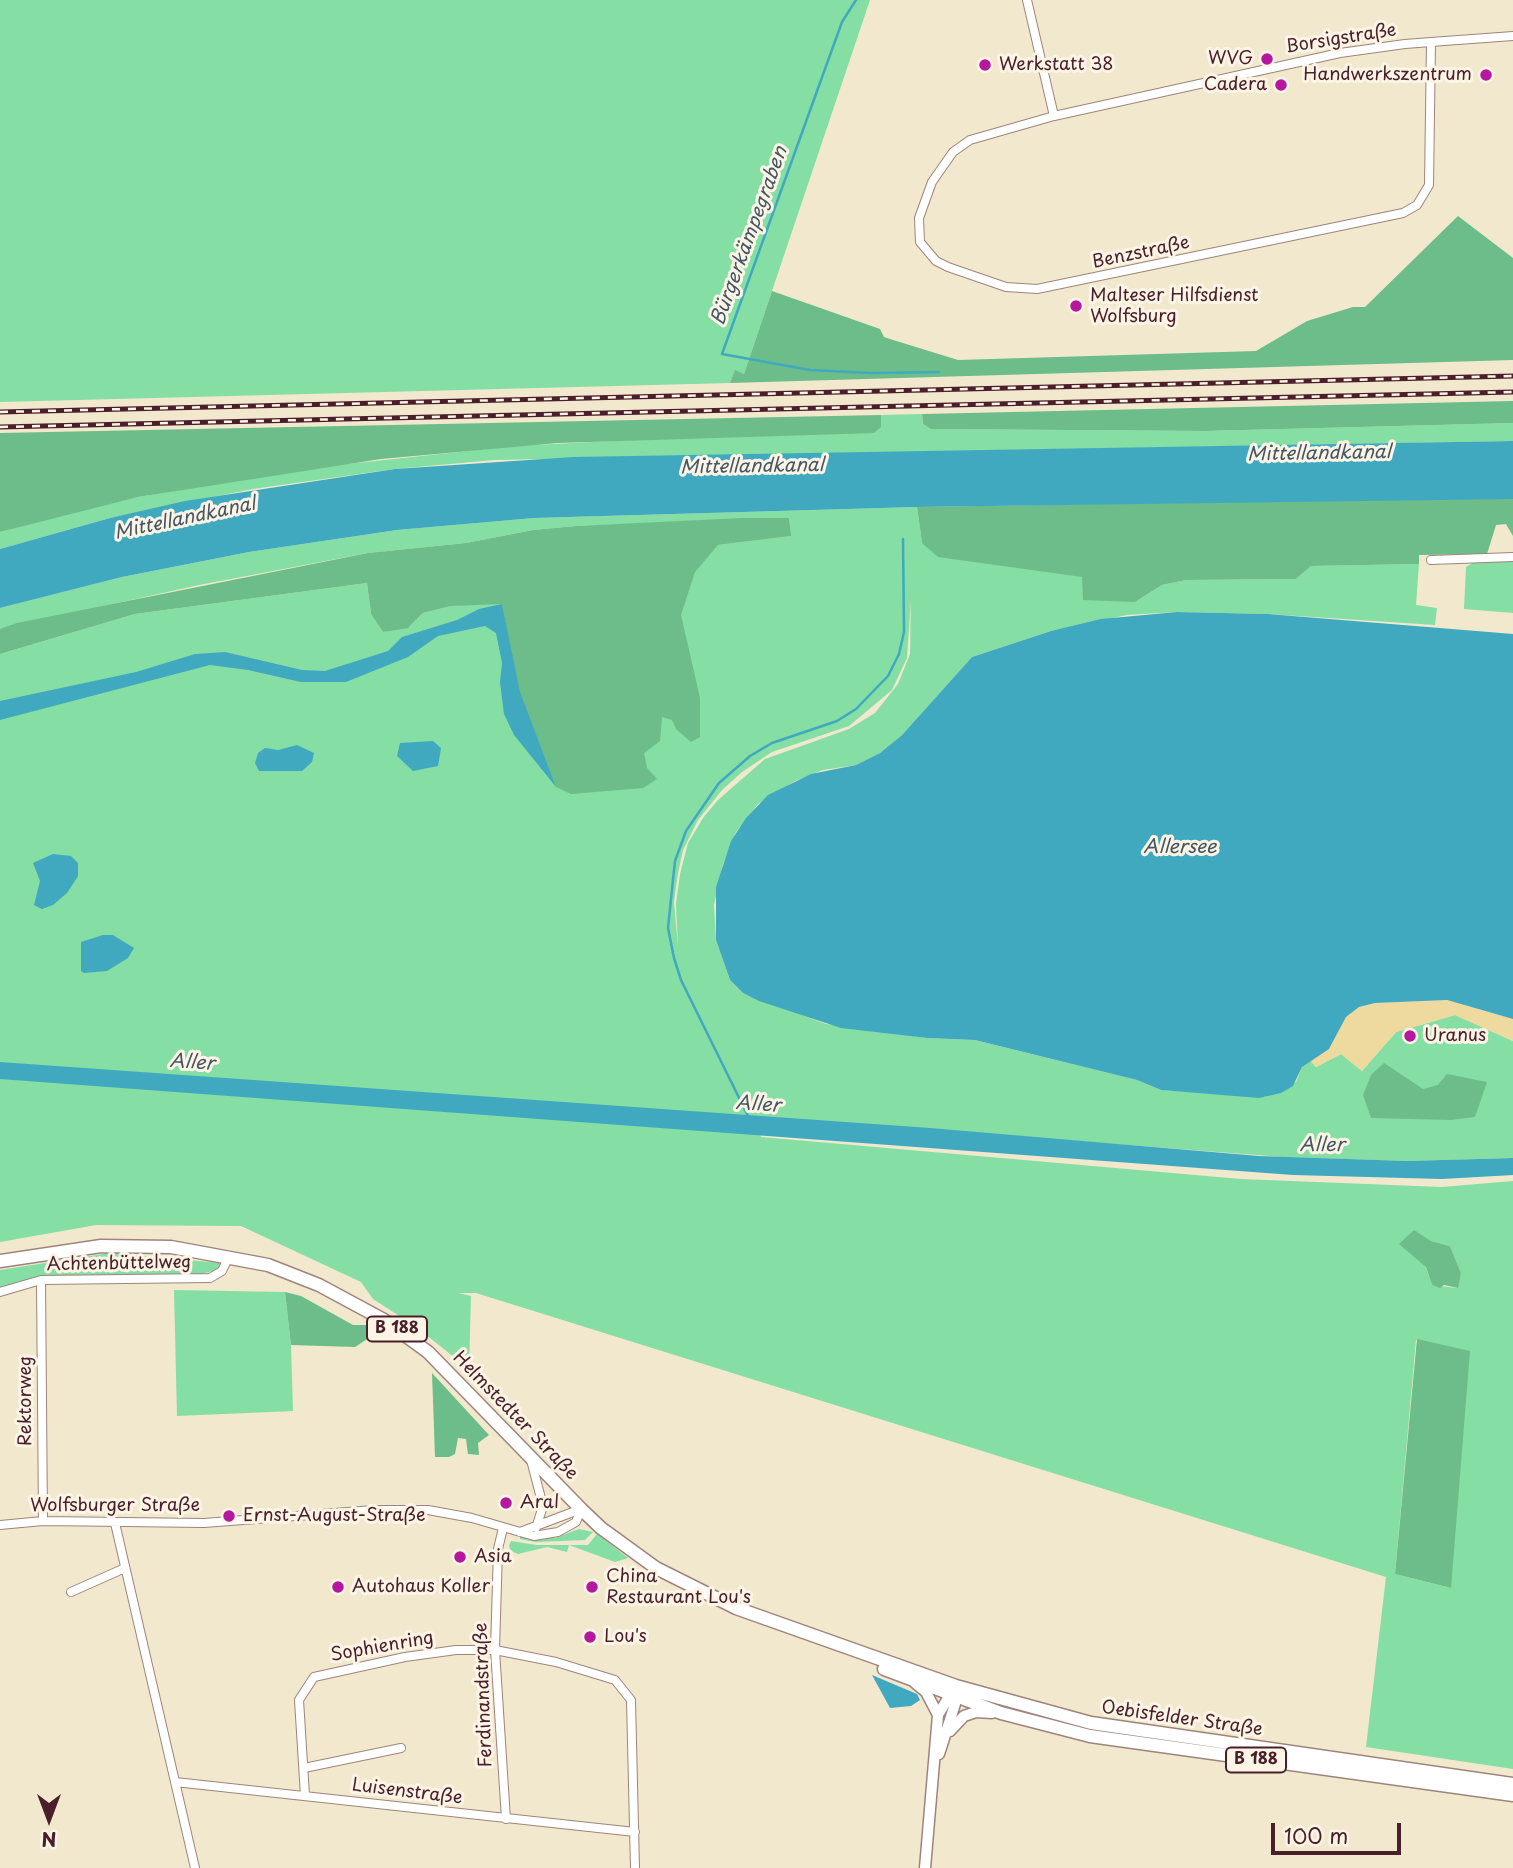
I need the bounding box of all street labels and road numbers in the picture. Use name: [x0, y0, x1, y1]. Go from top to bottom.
street label: Borsigstraße: [1284, 20, 1398, 58]
street label: Benzstraße: [1091, 232, 1191, 274]
street label: Achtenbüttelweg: [46, 1252, 192, 1276]
road number: B 188: [367, 1316, 427, 1342]
street label: Helmstedter Straße: [448, 1347, 582, 1485]
street label: Rektorweg: [15, 1356, 37, 1446]
street label: Wolfsburger Straße: [30, 1495, 200, 1517]
street label: Ferdinandstraße: [471, 1622, 497, 1768]
street label: Sophienring: [329, 1627, 435, 1667]
street label: Oebisfelder Straße: [1100, 1697, 1264, 1741]
road number: B 188: [1226, 1748, 1286, 1772]
street label: Luisenstraße: [350, 1774, 464, 1810]

